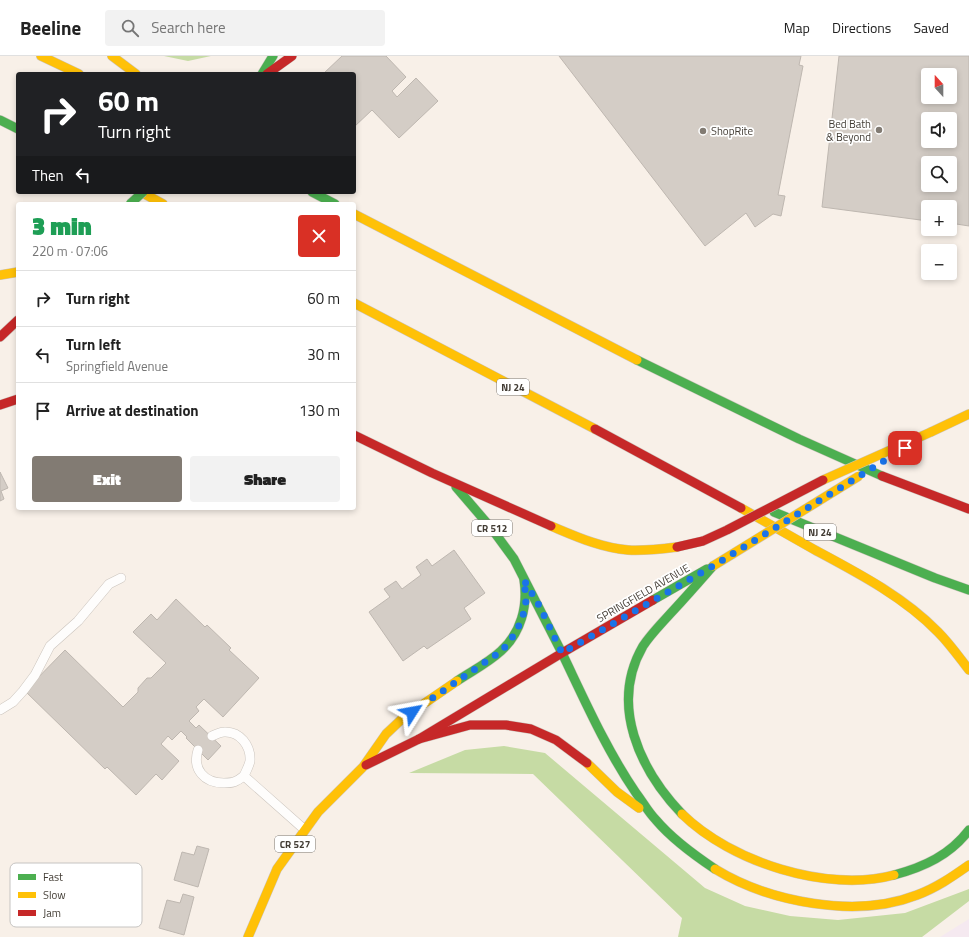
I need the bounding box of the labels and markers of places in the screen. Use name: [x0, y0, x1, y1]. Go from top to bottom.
place label: Bed Bath & Beyond: [826, 116, 871, 145]
place label: ShopRite: [711, 123, 753, 139]
marker: Bed Bath & Beyond: [874, 125, 884, 135]
marker: ShopRite: [698, 126, 708, 136]
pin: [888, 431, 922, 465]

